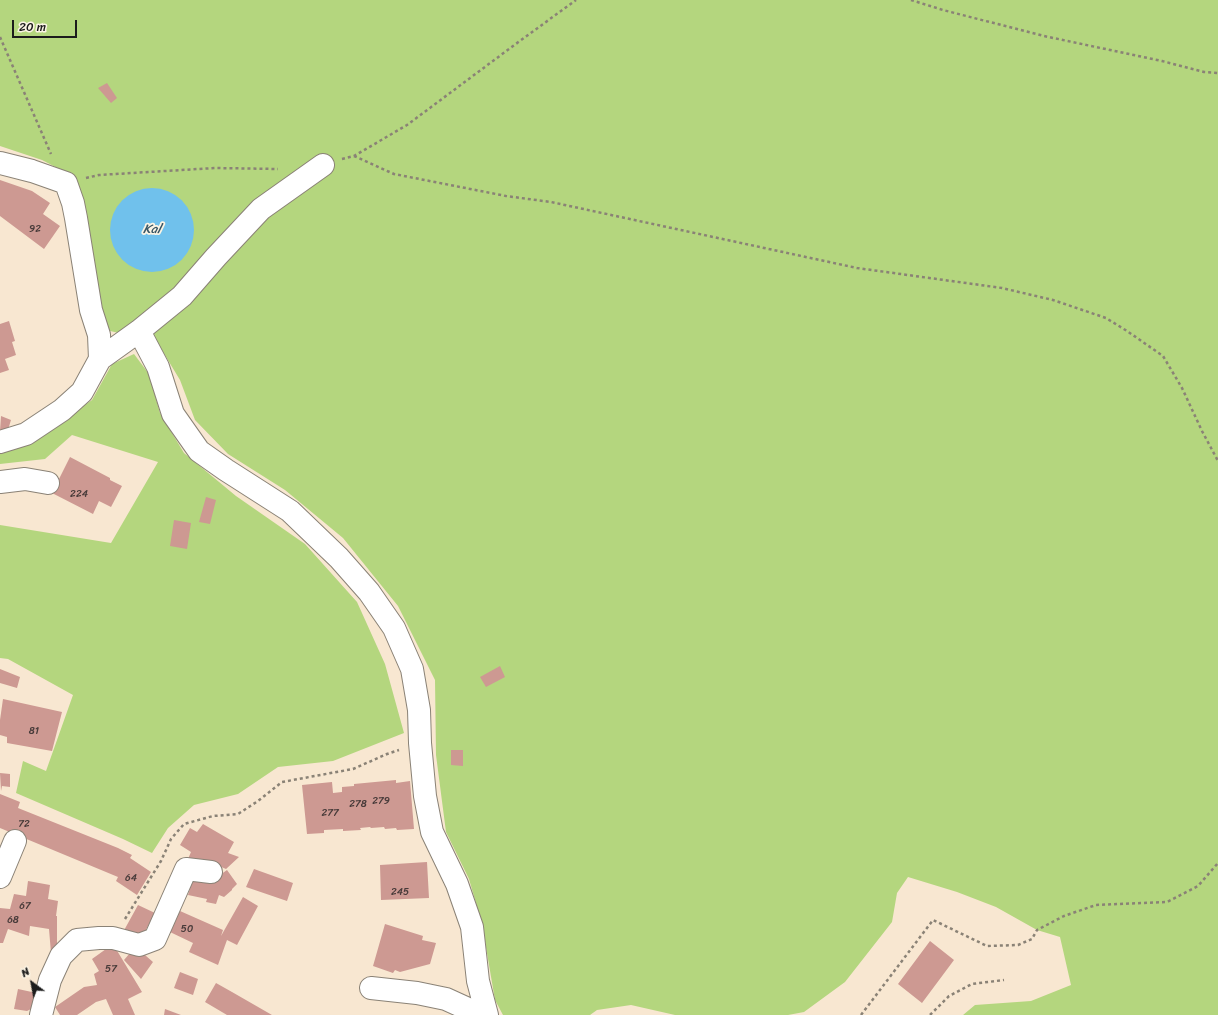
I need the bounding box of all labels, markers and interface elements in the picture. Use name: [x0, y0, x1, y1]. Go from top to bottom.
scale bar: [14, 12, 79, 38]
text: 20 m: [19, 16, 46, 38]
water label: Kal: [143, 222, 161, 238]
house number: 92: [29, 223, 41, 235]
house number: 224: [70, 488, 88, 500]
house number: 81: [29, 725, 39, 737]
house number: 279: [372, 795, 390, 807]
house number: 278: [349, 798, 367, 810]
house number: 277: [321, 807, 339, 819]
house number: 72: [18, 818, 30, 830]
house number: 64: [125, 872, 137, 884]
house number: 245: [391, 886, 409, 898]
house number: 67: [19, 900, 31, 912]
house number: 68: [7, 914, 19, 926]
house number: 50: [181, 923, 193, 935]
text: N: [17, 962, 34, 982]
north arrow: [12, 963, 52, 1003]
house number: 57: [105, 963, 117, 975]

